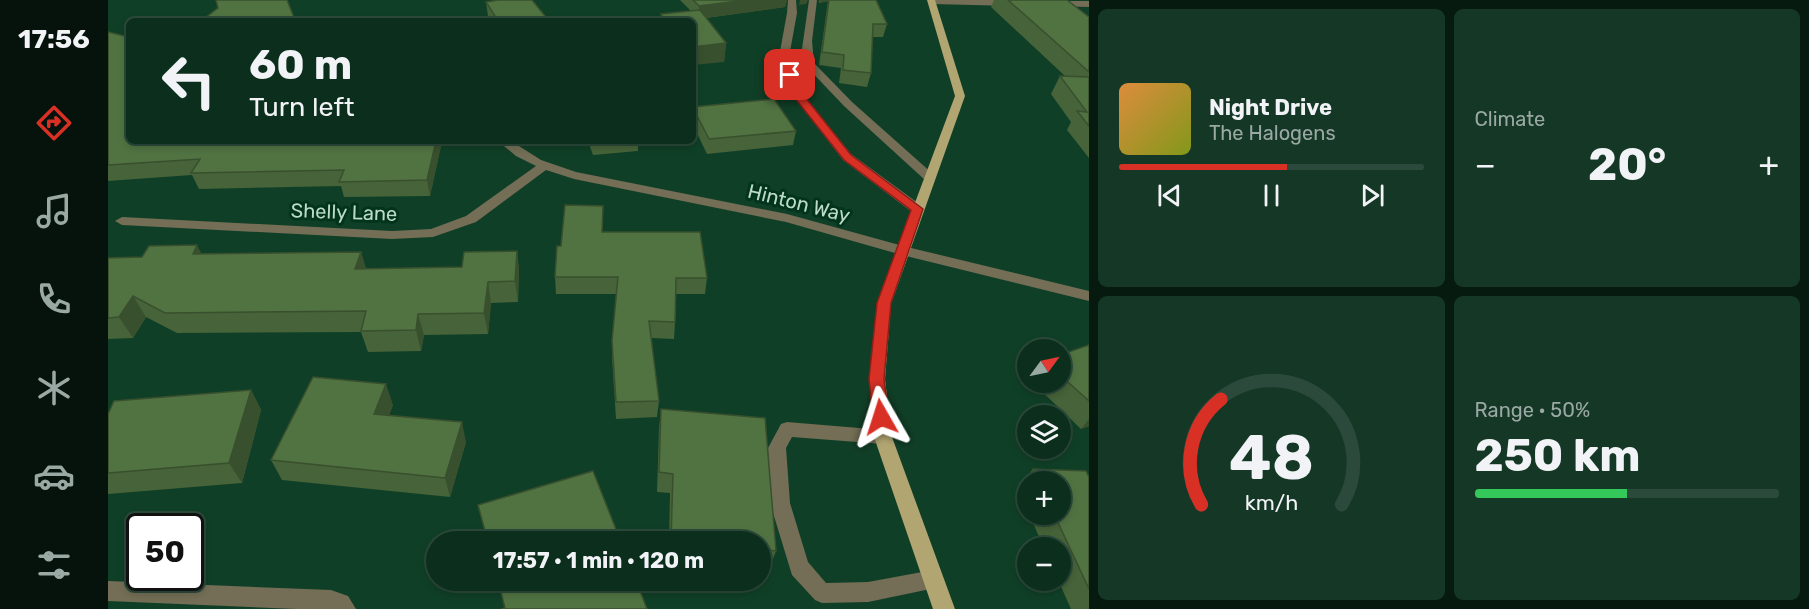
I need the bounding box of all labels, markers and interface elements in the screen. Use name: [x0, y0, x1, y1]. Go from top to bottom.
text: 17:56: [18, 23, 90, 55]
text: 60 m: [249, 40, 352, 90]
icon: left: [150, 42, 228, 120]
pin: [764, 49, 815, 100]
icon: arrive: [773, 58, 806, 91]
text: Turn left: [249, 91, 354, 123]
text: Night Drive: [1209, 94, 1332, 121]
icon: directions: [33, 102, 75, 144]
text: Climate: [1475, 107, 1545, 131]
text: The Halogens: [1209, 121, 1336, 145]
text: 20°: [1588, 138, 1666, 191]
text: −: [1475, 145, 1496, 184]
text: +: [1758, 145, 1779, 184]
street label: Hinton Way: [745, 179, 853, 227]
icon: previous: [1153, 179, 1186, 212]
icon: pause: [1255, 179, 1288, 212]
icon: next: [1356, 179, 1389, 212]
icon: music: [33, 190, 75, 232]
street label: Shelly Lane: [290, 198, 398, 226]
icon: phone: [33, 278, 75, 320]
north arrow: [1017, 339, 1071, 393]
map controls: [1017, 339, 1071, 591]
icon: climate: [33, 367, 75, 409]
position arrow: [849, 385, 913, 449]
text: Range · 50%: [1475, 398, 1590, 422]
button: layers: [1017, 405, 1071, 459]
text: 48: [1229, 421, 1314, 495]
text: 250 km: [1475, 429, 1641, 482]
icon: car: [33, 455, 75, 497]
button: +: [1017, 471, 1071, 525]
text: km/h: [1244, 490, 1298, 515]
speed limit sign: 50: [126, 513, 204, 591]
button: −: [1017, 537, 1071, 591]
icon: filters: [33, 544, 75, 586]
text: 17:57 · 1 min · 120 m: [493, 547, 704, 574]

